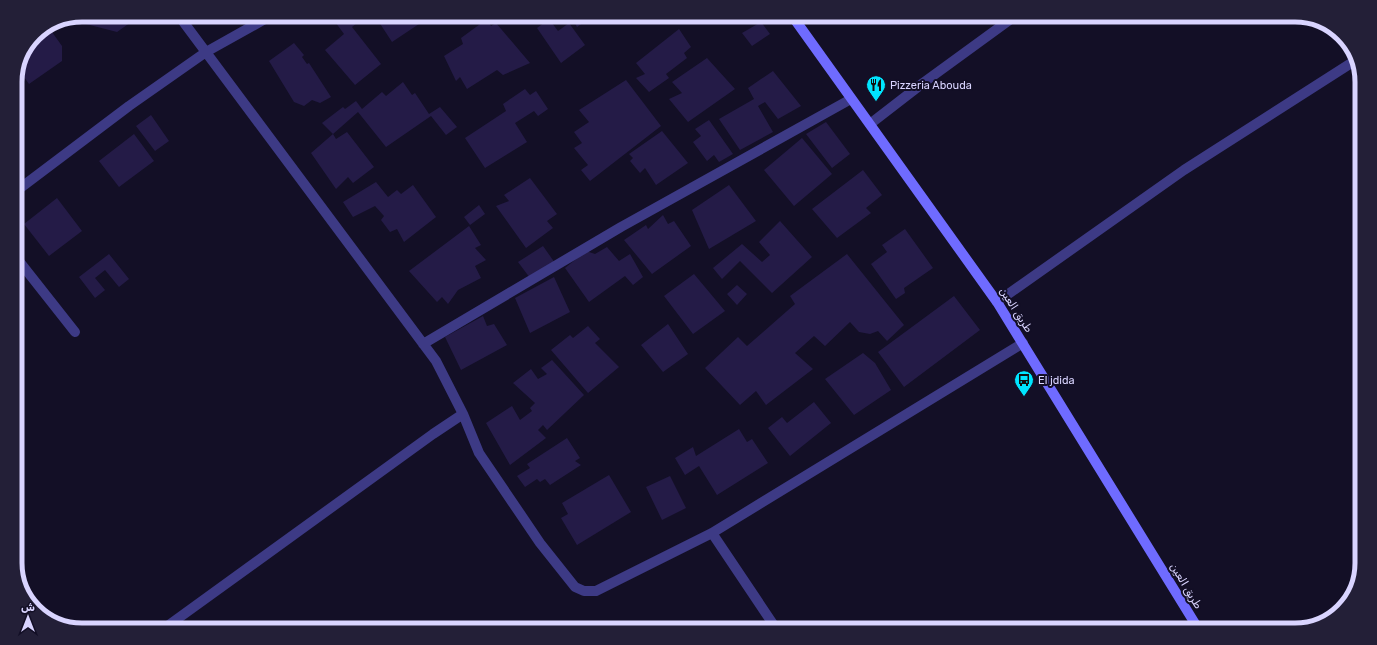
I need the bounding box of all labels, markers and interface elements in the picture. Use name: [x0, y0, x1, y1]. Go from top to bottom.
restaurant icon: Pizzeria Abouda: [865, 74, 887, 102]
place label: Pizzeria Abouda: [890, 79, 972, 92]
street label: طريق العين: [996, 285, 1035, 336]
bus stop icon: El jdida: [1013, 369, 1035, 397]
place label: El jdida: [1038, 374, 1075, 387]
street label: طريق العين: [1166, 561, 1205, 612]
north arrow: [8, 597, 48, 637]
text: ش: [21, 601, 35, 614]

